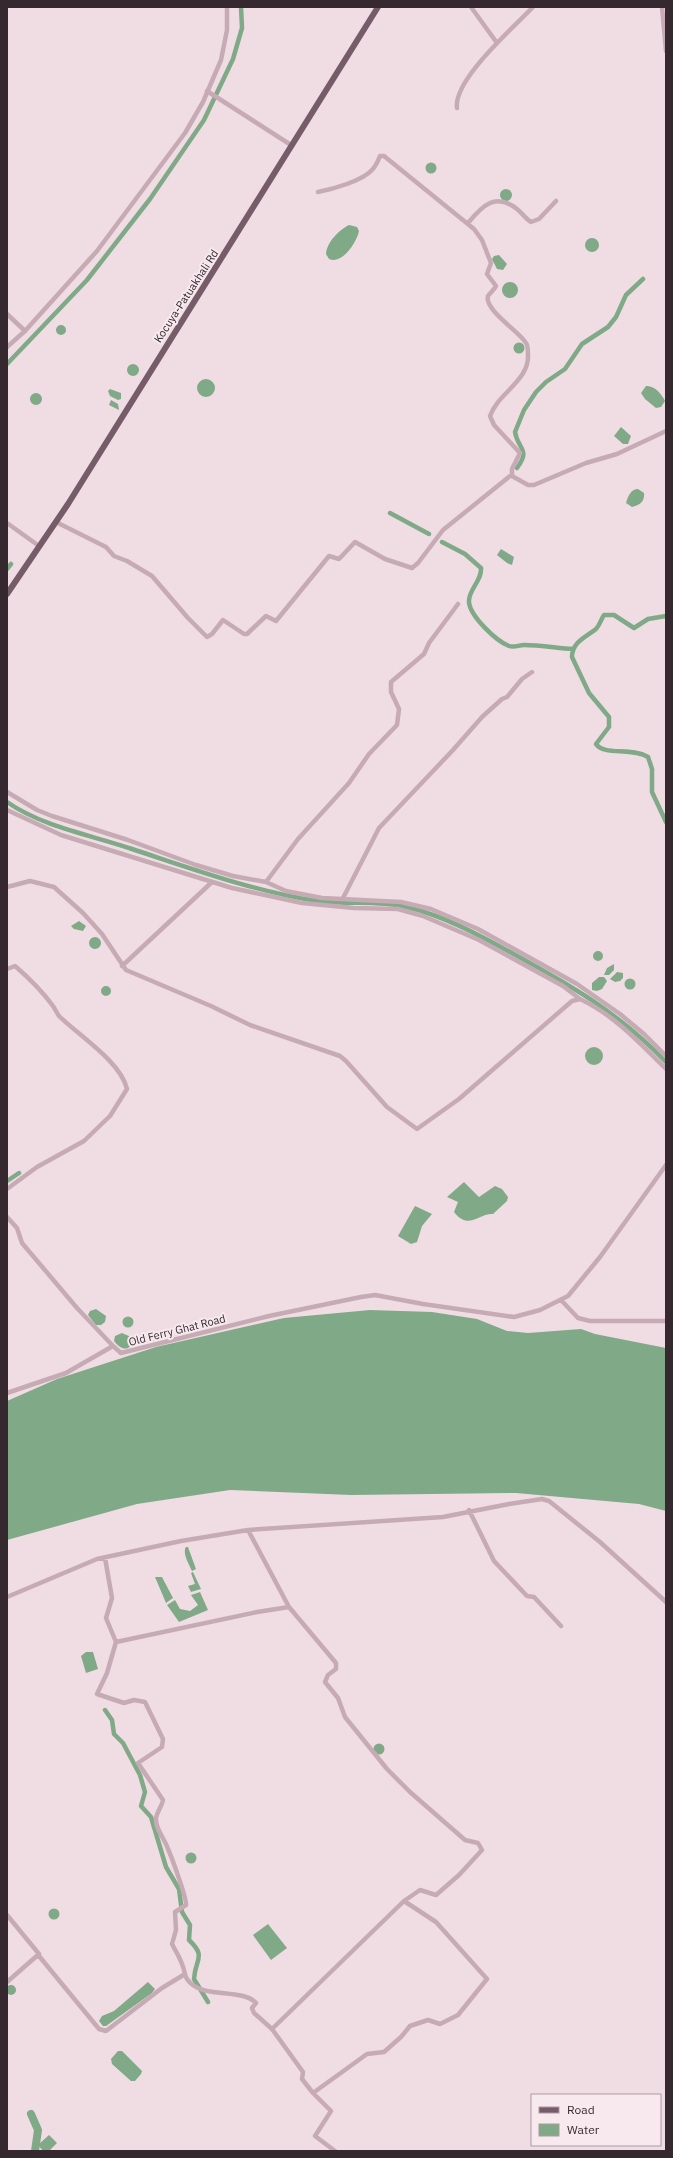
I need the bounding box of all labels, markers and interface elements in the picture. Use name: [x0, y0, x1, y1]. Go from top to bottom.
street label: Kocuya-Patuakhali Rd: [151, 247, 221, 345]
street label: Old Ferry Ghat Road: [127, 1311, 227, 1349]
legend: [531, 2094, 661, 2146]
text: Road: [567, 2102, 595, 2117]
text: Water: [567, 2122, 600, 2137]

